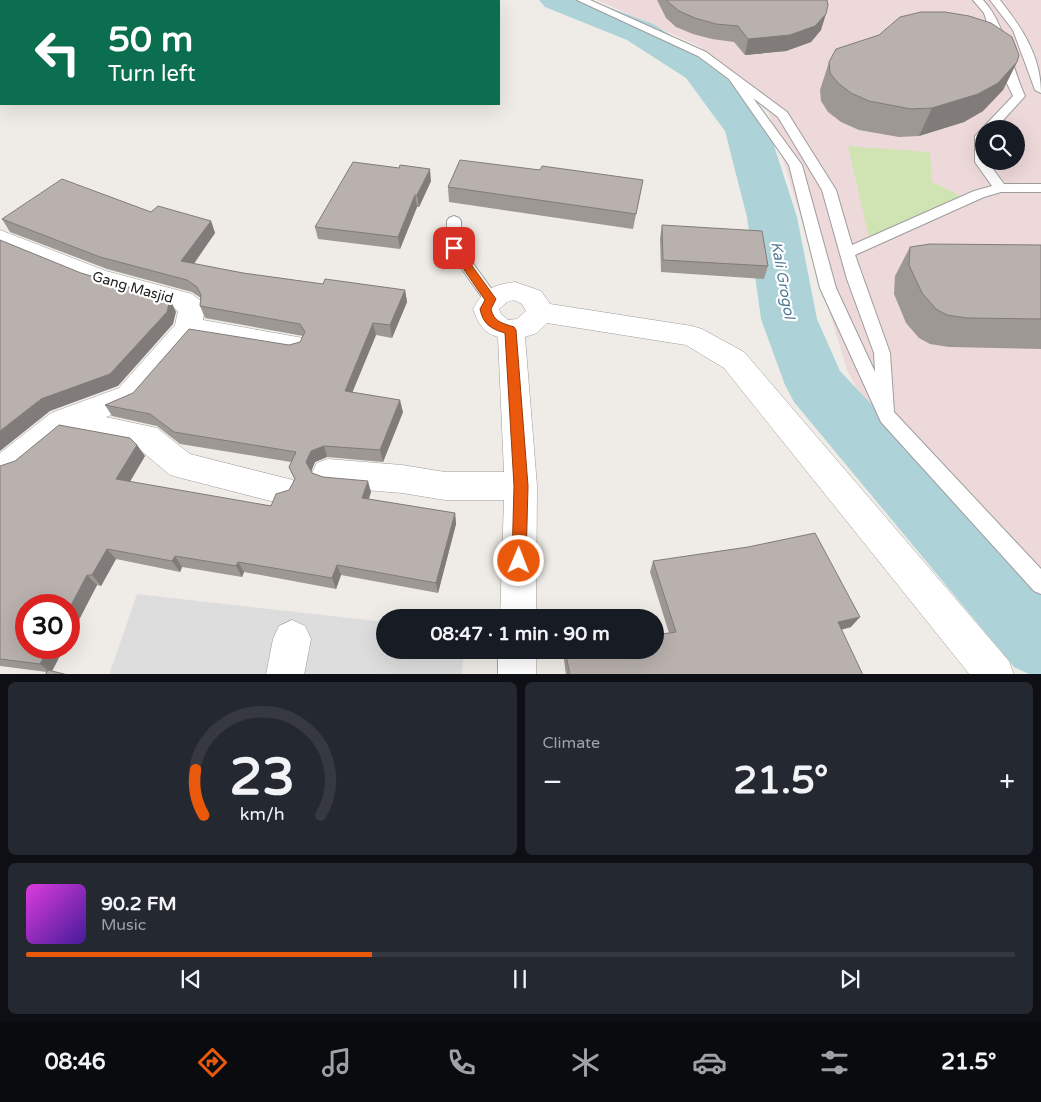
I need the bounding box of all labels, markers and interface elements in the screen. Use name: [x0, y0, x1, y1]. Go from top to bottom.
text: 50 m: [108, 19, 193, 61]
icon: left: [25, 20, 90, 85]
text: Turn left: [108, 61, 196, 87]
map controls: [975, 120, 1025, 170]
button: search: [975, 120, 1025, 170]
pin: [433, 227, 475, 269]
icon: arrive: [440, 234, 468, 262]
water label: Kali Grogol: [767, 240, 799, 322]
street label: Gang Masjid: [90, 268, 175, 307]
position arrow: [492, 534, 544, 586]
speed limit sign: 30: [15, 594, 80, 659]
text: 08:47 · 1 min · 90 m: [430, 623, 610, 645]
text: Climate: [543, 733, 600, 753]
text: 23: [230, 746, 295, 809]
text: 21.5°: [733, 758, 828, 804]
text: −: [543, 765, 562, 799]
text: +: [999, 765, 1015, 799]
text: km/h: [240, 804, 285, 825]
text: 90.2 FM: [101, 893, 177, 915]
text: Music: [101, 915, 146, 935]
icon: previous: [177, 965, 205, 993]
icon: pause: [506, 965, 534, 993]
icon: next: [836, 965, 864, 993]
icon: directions: [195, 1045, 230, 1080]
icon: music: [319, 1045, 354, 1080]
icon: phone: [444, 1045, 479, 1080]
icon: climate: [568, 1045, 603, 1080]
icon: car: [692, 1045, 727, 1080]
icon: filters: [817, 1045, 852, 1080]
text: 08:46: [45, 1049, 106, 1075]
text: 21.5°: [941, 1049, 996, 1075]

